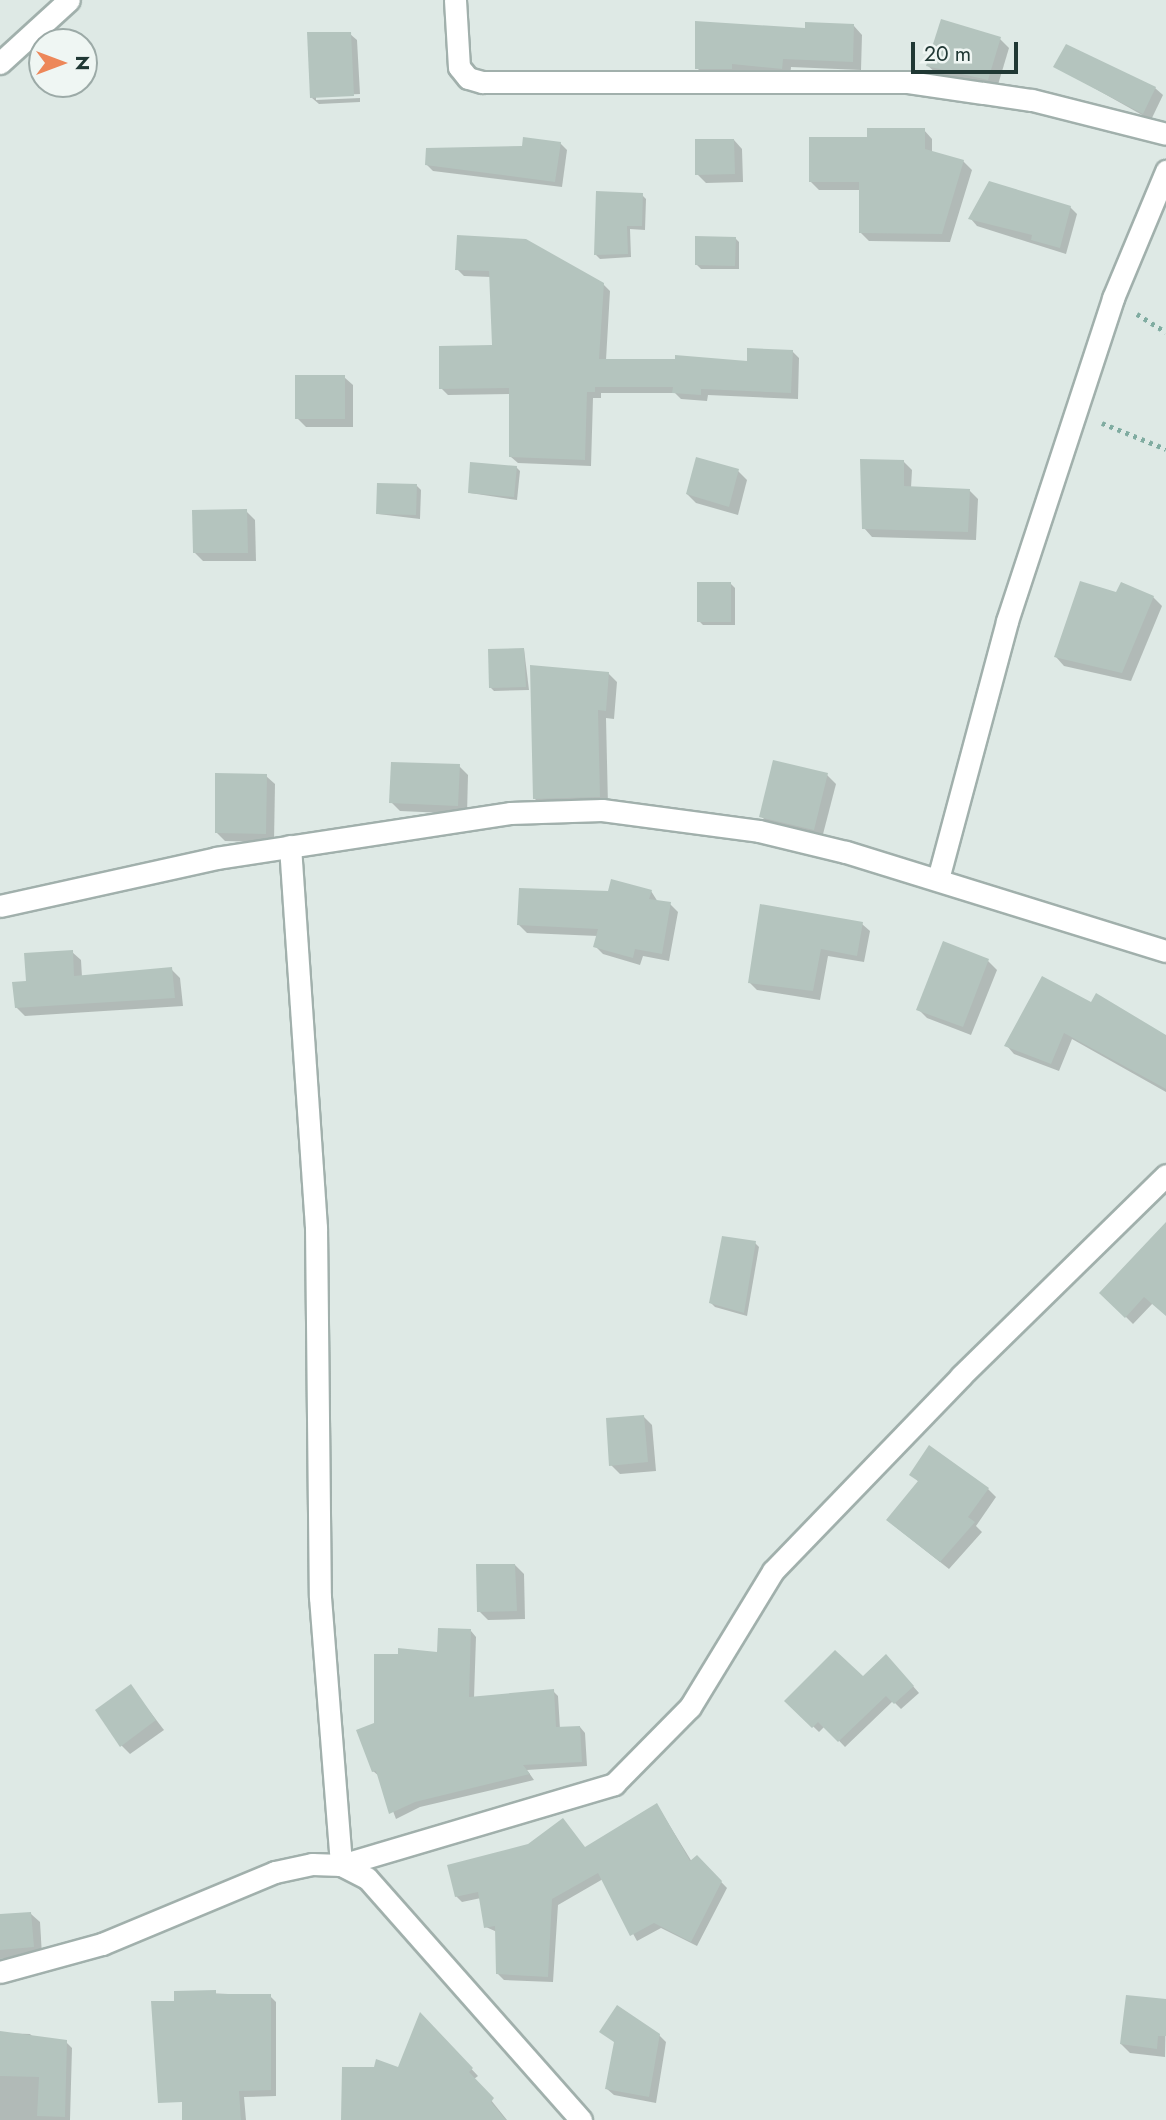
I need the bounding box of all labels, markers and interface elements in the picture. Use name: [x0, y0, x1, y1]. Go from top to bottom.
north arrow: [28, 28, 98, 98]
scale bar: [914, 28, 1021, 72]
text: 20 m: [924, 39, 971, 69]
text: N: [69, 55, 96, 71]

